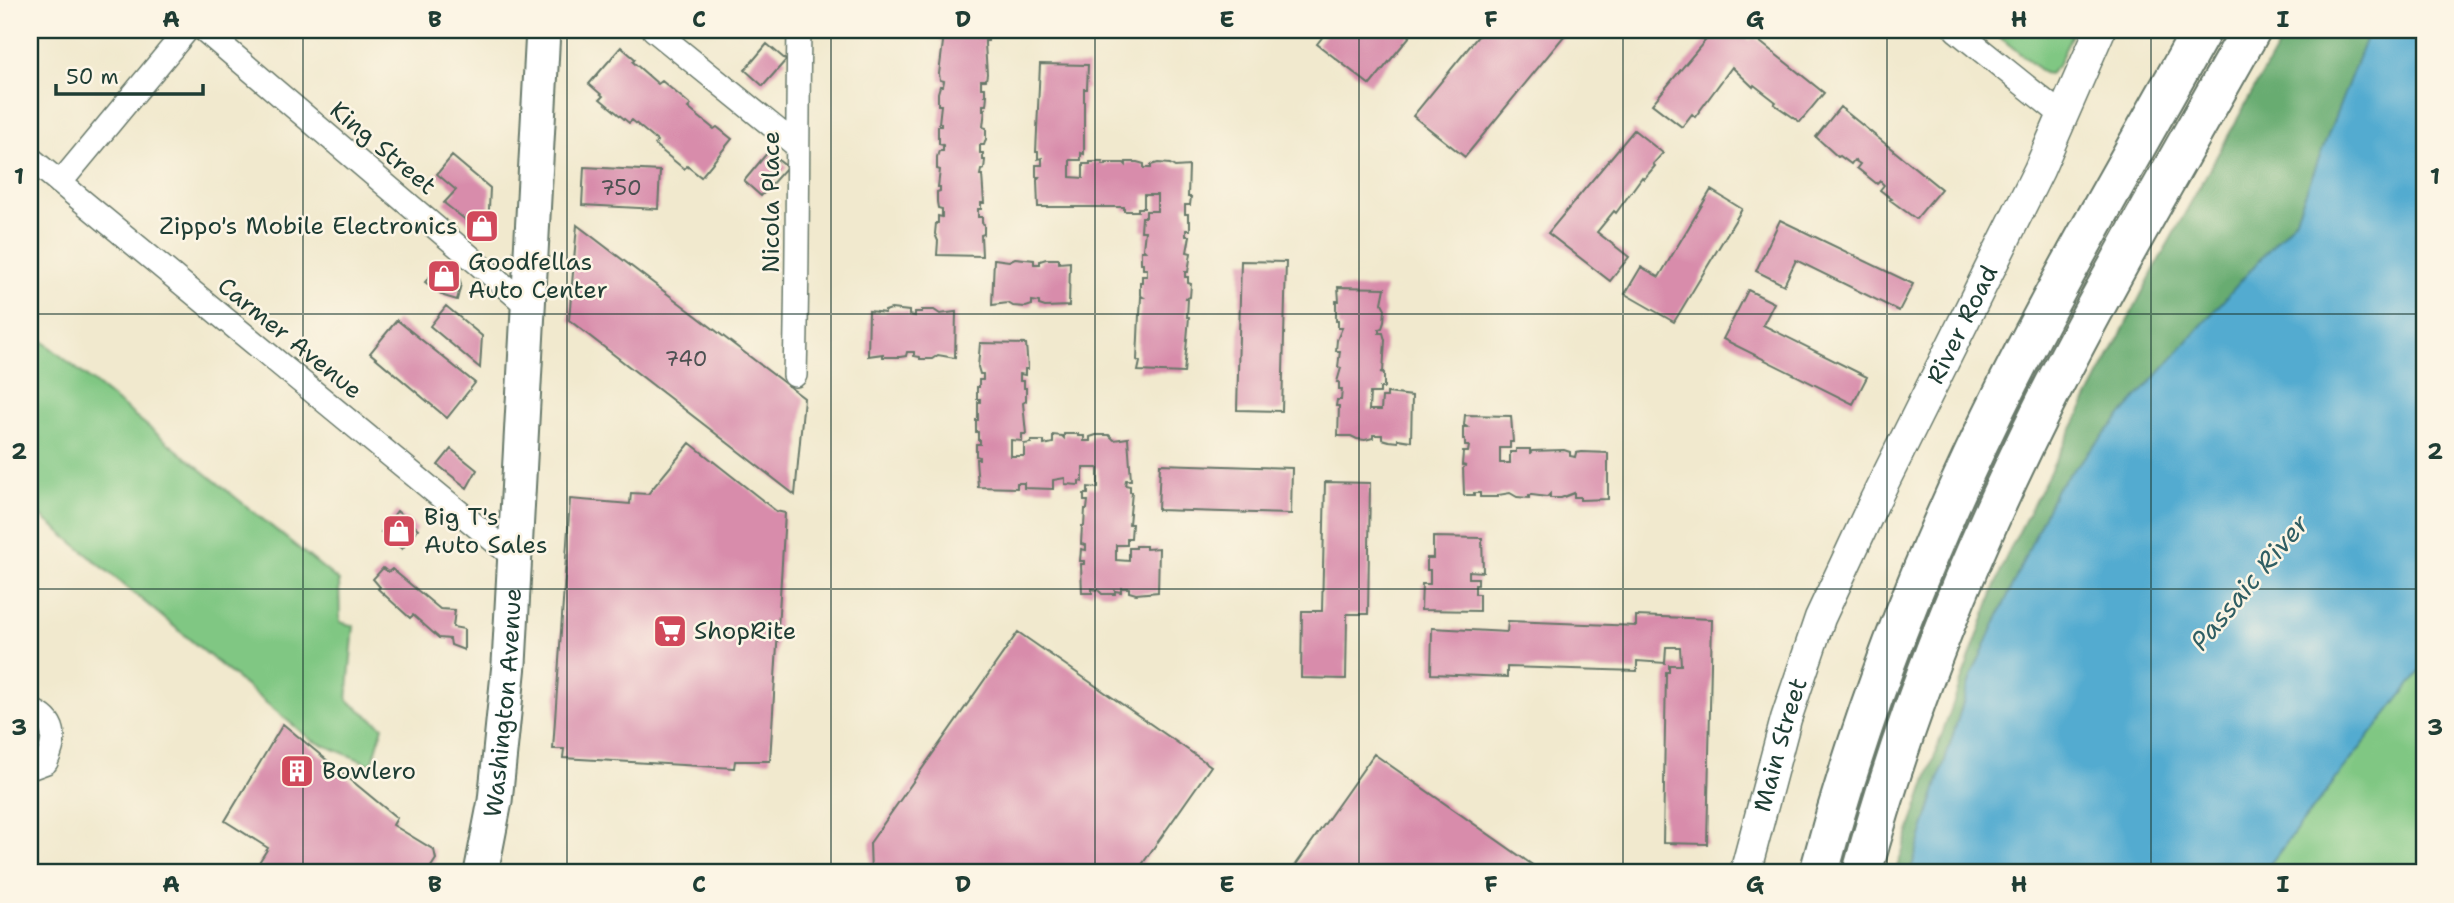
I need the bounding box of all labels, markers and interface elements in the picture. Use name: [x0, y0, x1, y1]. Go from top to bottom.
text: A: [162, 4, 180, 34]
text: B: [428, 4, 442, 34]
text: C: [692, 4, 706, 34]
text: D: [955, 4, 971, 34]
text: E: [1219, 4, 1235, 34]
text: F: [1484, 4, 1498, 34]
text: G: [1746, 4, 1765, 34]
text: H: [2011, 4, 2027, 34]
text: I: [2277, 4, 2290, 34]
scale bar: [56, 52, 203, 96]
text: 50 m: [66, 63, 119, 91]
street label: King Street: [323, 94, 443, 202]
street label: Nicola Place: [755, 131, 787, 273]
text: 1: [14, 161, 24, 191]
text: 1: [2430, 161, 2440, 191]
house number: 750: [600, 174, 642, 202]
shop icon: Zippo's Mobile Electronics: [463, 207, 501, 245]
place label: Zippo's Mobile Electronics: [159, 210, 458, 242]
place label: Goodfellas Auto Center: [468, 246, 608, 306]
shop icon: Goodfellas Auto Center: [425, 257, 463, 295]
street label: River Road: [1919, 260, 2005, 389]
street label: Carmer Avenue: [211, 270, 369, 406]
house number: 740: [665, 345, 708, 373]
text: 2: [11, 436, 27, 466]
text: 2: [2427, 436, 2443, 466]
place label: Big T's Auto Sales: [424, 501, 548, 561]
water label: Passaic River: [2182, 506, 2317, 657]
shop icon: Big T's Auto Sales: [380, 512, 418, 550]
street label: Washington Avenue: [476, 587, 529, 820]
supermarket icon: ShopRite: [651, 612, 689, 650]
place label: ShopRite: [694, 615, 796, 647]
street label: Main Street: [1746, 674, 1815, 815]
text: 3: [11, 712, 27, 742]
text: 3: [2427, 712, 2443, 742]
building icon: Bowlero: [278, 752, 316, 790]
place label: Bowlero: [322, 755, 416, 787]
text: A: [162, 869, 180, 899]
text: B: [428, 869, 442, 899]
text: C: [692, 869, 706, 899]
text: D: [955, 869, 971, 899]
text: E: [1219, 869, 1235, 899]
text: F: [1484, 869, 1498, 899]
text: G: [1746, 869, 1765, 899]
text: H: [2011, 869, 2027, 899]
text: I: [2277, 869, 2290, 899]

